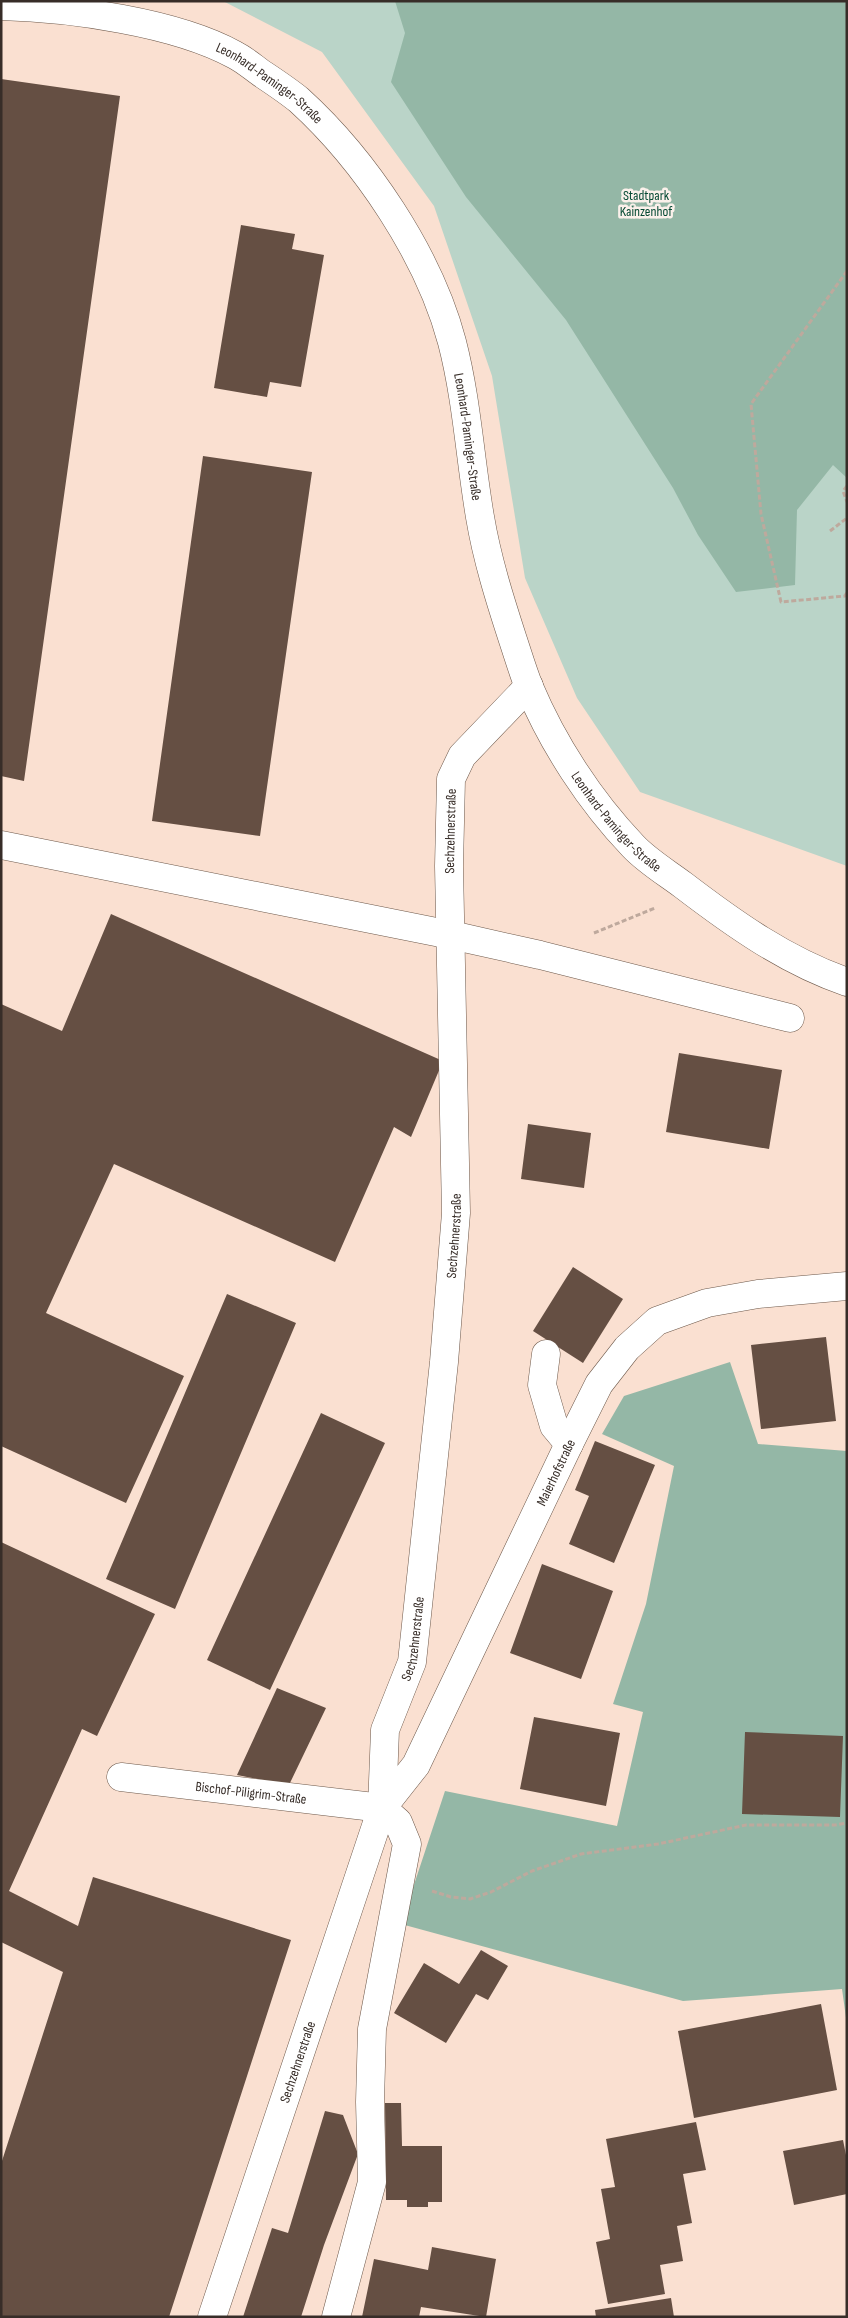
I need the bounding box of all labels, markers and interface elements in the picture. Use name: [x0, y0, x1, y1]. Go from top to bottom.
street label: Leonhard-Paminger-Straße: [214, 38, 327, 127]
park label: Stadtpark Kainzenhof: [620, 187, 673, 220]
street label: Leonhard-Paminger-Straße: [451, 371, 486, 502]
street label: Leonhard-Paminger-Straße: [568, 768, 665, 875]
street label: Sechzehnerstraße: [440, 788, 459, 874]
street label: Sechzehnerstraße: [442, 1193, 465, 1279]
street label: Maierhofstraße: [532, 1436, 579, 1508]
street label: Sechzehnerstraße: [397, 1596, 427, 1683]
street label: Bischof-Piligrim-Straße: [195, 1777, 308, 1807]
street label: Sechzehnerstraße: [276, 2019, 319, 2105]

